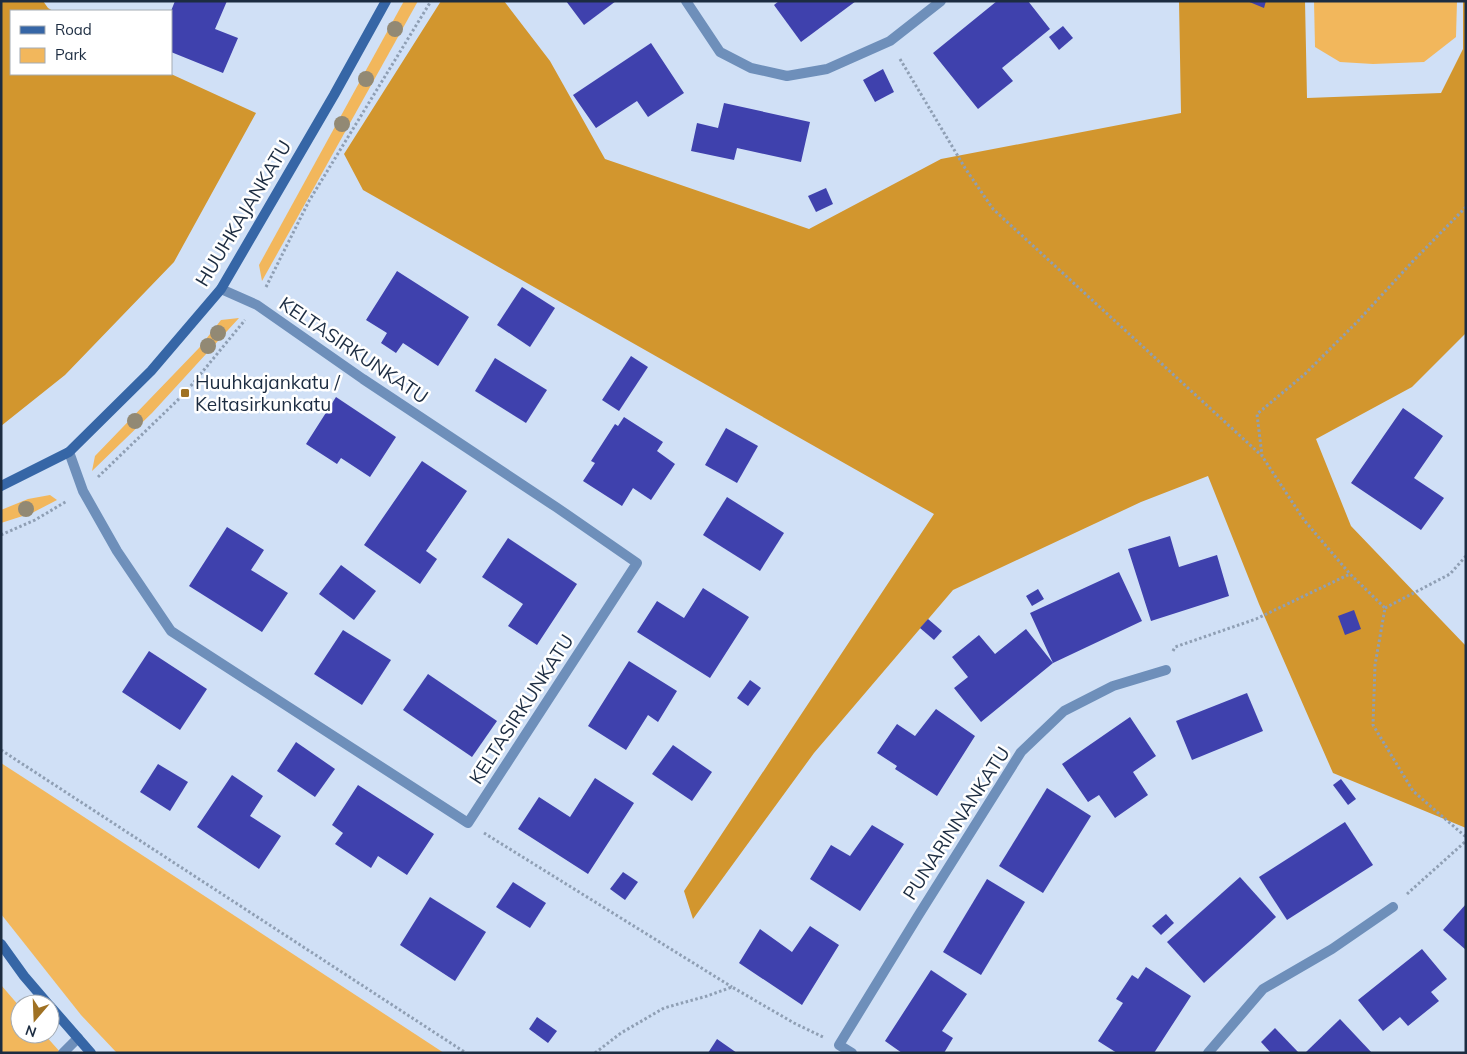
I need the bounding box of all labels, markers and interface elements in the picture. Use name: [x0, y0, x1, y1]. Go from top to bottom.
legend: [10, 10, 172, 75]
text: Road: [55, 20, 92, 39]
text: Park: [55, 45, 87, 64]
street label: HUUHKAJANKATU: [190, 135, 296, 291]
street label: KELTASIRKUNKATU: [275, 291, 433, 409]
place label: Huuhkajankatu / Keltasirkunkatu: [195, 370, 340, 416]
marker: Huuhkajankatu / Keltasirkunkatu: [179, 387, 191, 399]
street label: KELTASIRKUNKATU: [463, 629, 579, 789]
street label: PUNARINNANKATU: [897, 742, 1015, 904]
north arrow: [10, 994, 60, 1044]
text: N: [23, 1021, 39, 1042]

